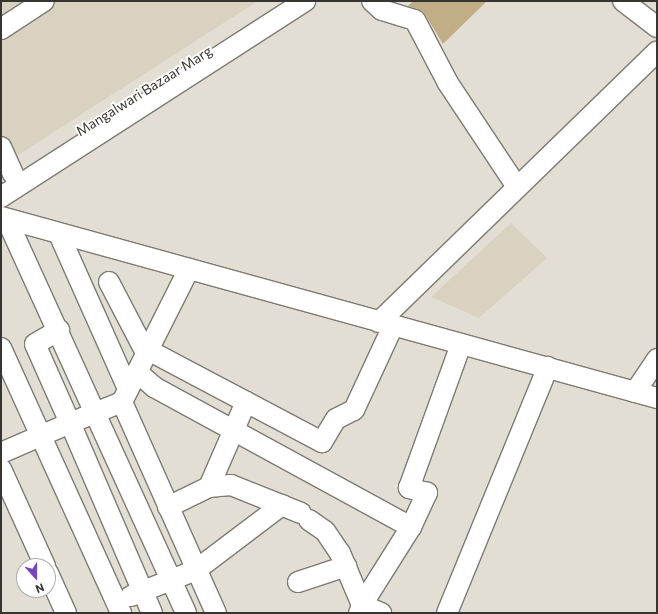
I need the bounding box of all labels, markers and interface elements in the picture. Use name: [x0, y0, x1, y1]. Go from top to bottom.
street label: Mangalwari Bazaar Marg: [73, 42, 215, 140]
north arrow: [16, 558, 56, 598]
text: N: [34, 581, 46, 596]

